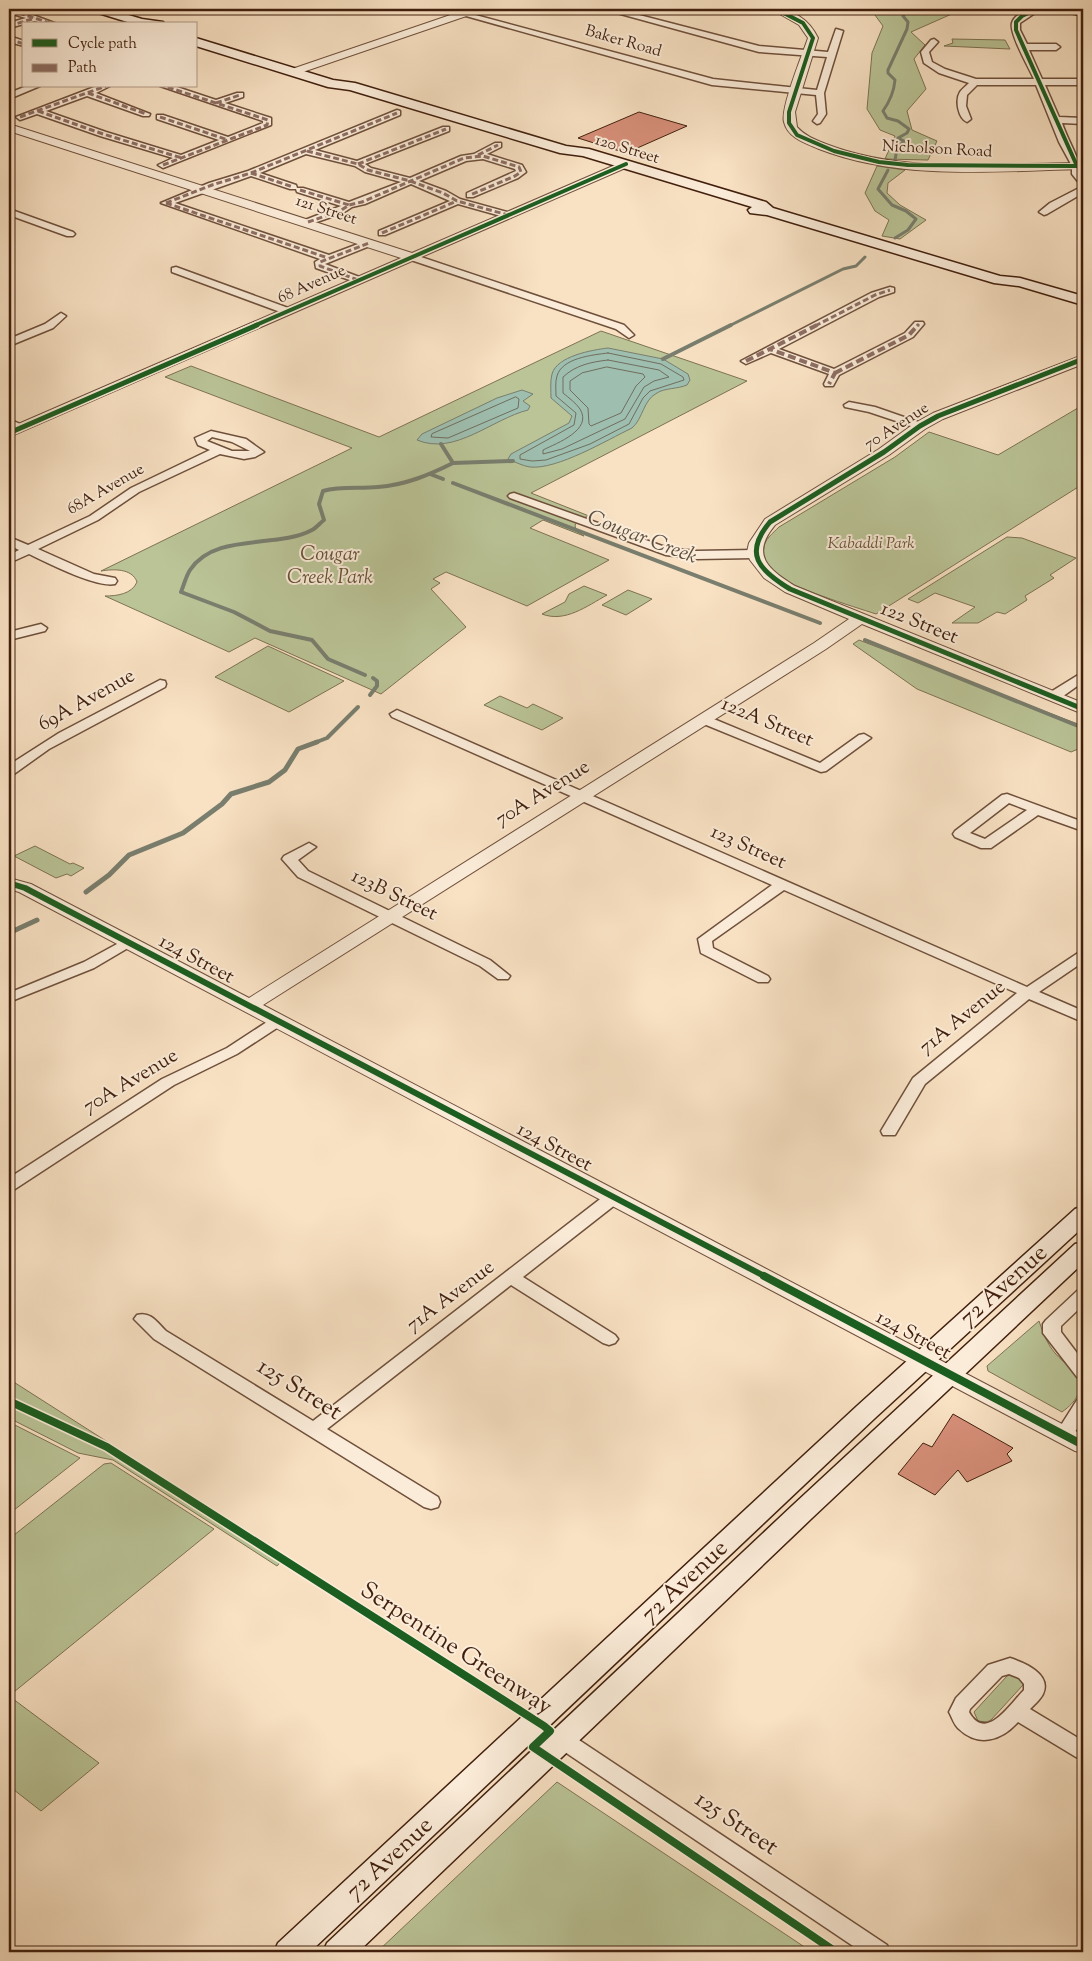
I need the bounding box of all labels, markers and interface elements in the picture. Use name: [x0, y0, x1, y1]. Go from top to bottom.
street label: Baker Road: [582, 20, 664, 64]
legend: [22, 22, 198, 88]
text: Cycle path: [68, 34, 137, 55]
text: Path: [68, 58, 97, 79]
street label: 120 Street: [592, 129, 662, 171]
street label: Nicholson Road: [881, 136, 993, 164]
street label: 121 Street: [292, 190, 360, 232]
street label: 68 Avenue: [274, 260, 350, 310]
street label: 70 Avenue: [860, 397, 934, 457]
street label: 68A Avenue: [63, 459, 149, 521]
water label: Cougar Creek: [583, 503, 702, 573]
park label: Kabaddi Park: [827, 533, 915, 556]
park label: Cougar Creek Park: [287, 541, 373, 593]
street label: 122 Street: [876, 595, 962, 653]
street label: 69A Avenue: [33, 662, 141, 740]
street label: 122A Street: [716, 691, 818, 755]
street label: 70A Avenue: [490, 753, 596, 835]
street label: 123 Street: [705, 818, 791, 878]
street label: 123B Street: [346, 863, 442, 929]
street label: 124 Street: [153, 928, 239, 992]
street label: 71A Avenue: [913, 974, 1013, 1062]
street label: 70A Avenue: [78, 1042, 184, 1122]
street label: 124 Street: [511, 1116, 597, 1180]
street label: 72 Avenue: [952, 1237, 1056, 1335]
street label: 71A Avenue: [401, 1254, 501, 1340]
street label: 124 Street: [870, 1304, 956, 1368]
street label: 125 Street: [250, 1350, 348, 1430]
street label: 72 Avenue: [634, 1533, 736, 1631]
street label: Serpentine Greenway: [353, 1574, 559, 1724]
street label: 125 Street: [687, 1783, 785, 1865]
street label: 72 Avenue: [339, 1810, 441, 1908]

